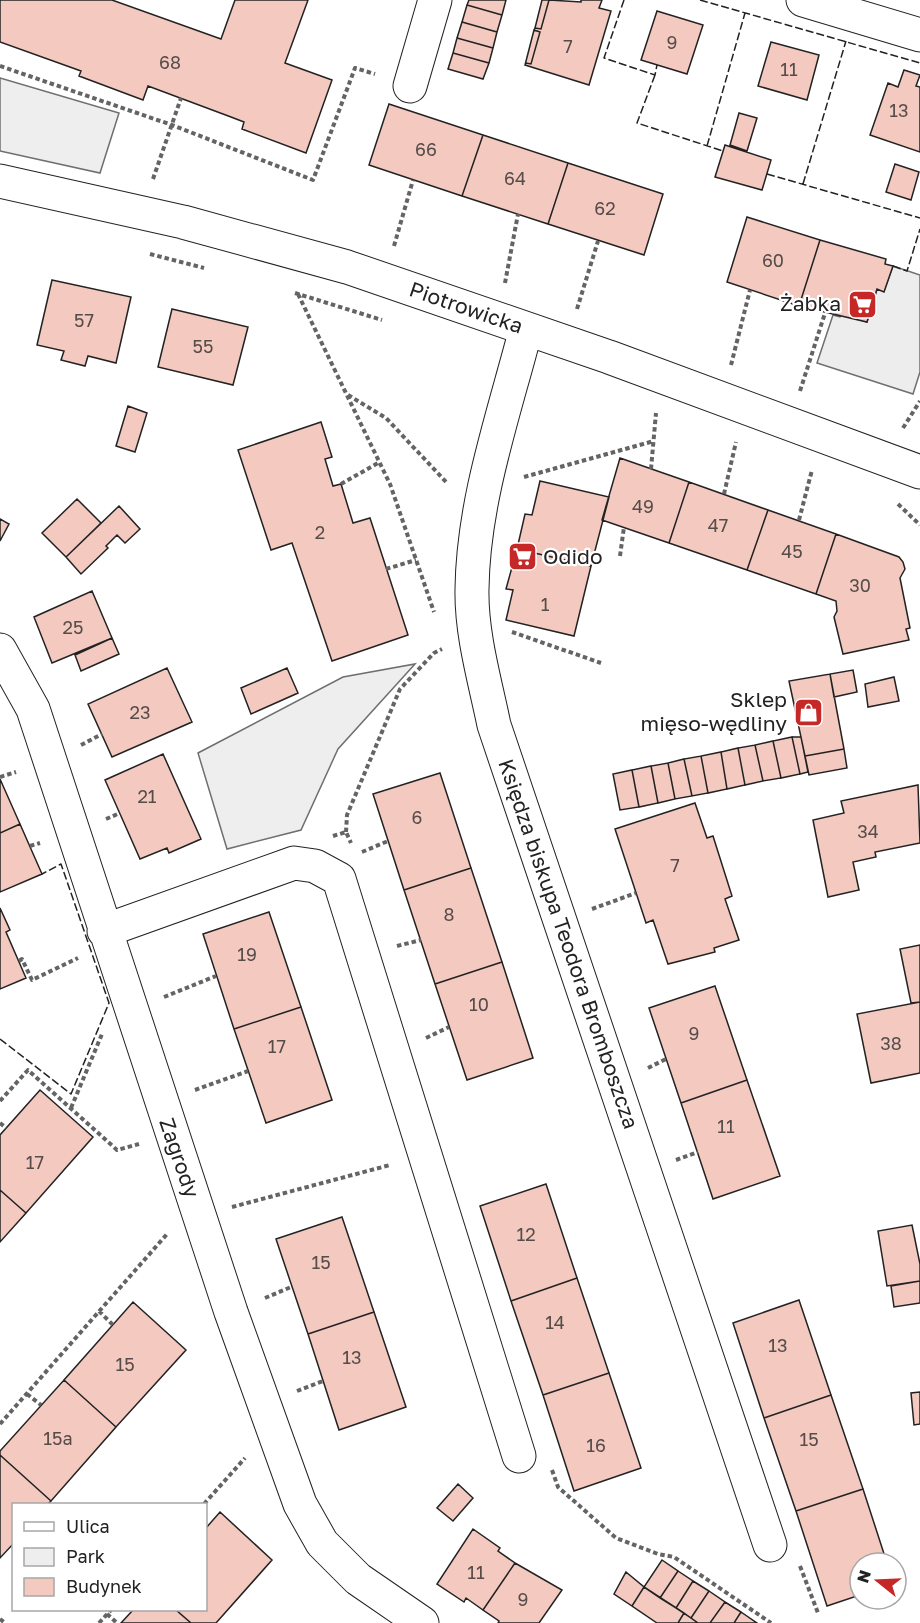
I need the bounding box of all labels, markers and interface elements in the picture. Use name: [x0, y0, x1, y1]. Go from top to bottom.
house number: 9: [667, 31, 677, 53]
house number: 7: [563, 35, 573, 57]
house number: 68: [159, 51, 181, 73]
house number: 11: [780, 58, 798, 80]
house number: 13: [889, 99, 909, 121]
house number: 66: [415, 138, 437, 160]
house number: 64: [504, 167, 526, 189]
house number: 62: [594, 197, 616, 219]
house number: 60: [762, 249, 784, 271]
street label: Piotrowicka: [406, 275, 527, 339]
supermarket icon: Żabka: [846, 288, 878, 320]
place label: Żabka: [780, 290, 841, 316]
house number: 57: [74, 309, 94, 331]
house number: 55: [193, 335, 213, 357]
house number: 49: [632, 495, 654, 517]
house number: 47: [708, 514, 728, 536]
house number: 2: [315, 521, 325, 543]
house number: 45: [781, 540, 803, 562]
supermarket icon: Odido: [506, 541, 538, 573]
place label: Odido: [543, 543, 603, 569]
house number: 30: [849, 574, 871, 596]
house number: 1: [541, 593, 550, 615]
house number: 25: [63, 616, 83, 638]
place label: Sklep mięso-wędliny: [641, 686, 787, 736]
shop icon: Sklep mięso-wędliny: [792, 696, 824, 728]
house number: 23: [130, 701, 150, 723]
street label: Księdza biskupa Teodora Bromboszcza: [493, 755, 645, 1132]
house number: 21: [137, 785, 157, 807]
house number: 6: [412, 806, 422, 828]
house number: 34: [857, 820, 879, 842]
house number: 7: [670, 854, 680, 876]
house number: 8: [444, 903, 454, 925]
house number: 19: [237, 943, 257, 965]
house number: 10: [469, 993, 489, 1015]
house number: 9: [689, 1022, 699, 1044]
house number: 38: [880, 1032, 902, 1054]
house number: 17: [268, 1035, 286, 1057]
street label: Zagrody: [154, 1114, 206, 1201]
house number: 11: [717, 1115, 735, 1137]
house number: 17: [26, 1151, 44, 1173]
house number: 12: [516, 1223, 536, 1245]
house number: 15: [311, 1251, 331, 1273]
house number: 14: [545, 1311, 565, 1333]
house number: 13: [768, 1334, 788, 1356]
house number: 13: [342, 1346, 362, 1368]
house number: 15: [115, 1353, 135, 1375]
house number: 15a: [43, 1427, 73, 1449]
house number: 15: [799, 1428, 819, 1450]
house number: 16: [586, 1434, 606, 1456]
legend: [12, 1503, 207, 1611]
text: Ulica: [66, 1515, 110, 1537]
text: Park: [66, 1545, 105, 1567]
north arrow: [848, 1551, 908, 1611]
house number: 11: [467, 1561, 485, 1583]
text: N: [852, 1567, 875, 1585]
text: Budynek: [66, 1575, 142, 1597]
house number: 9: [518, 1588, 528, 1610]

